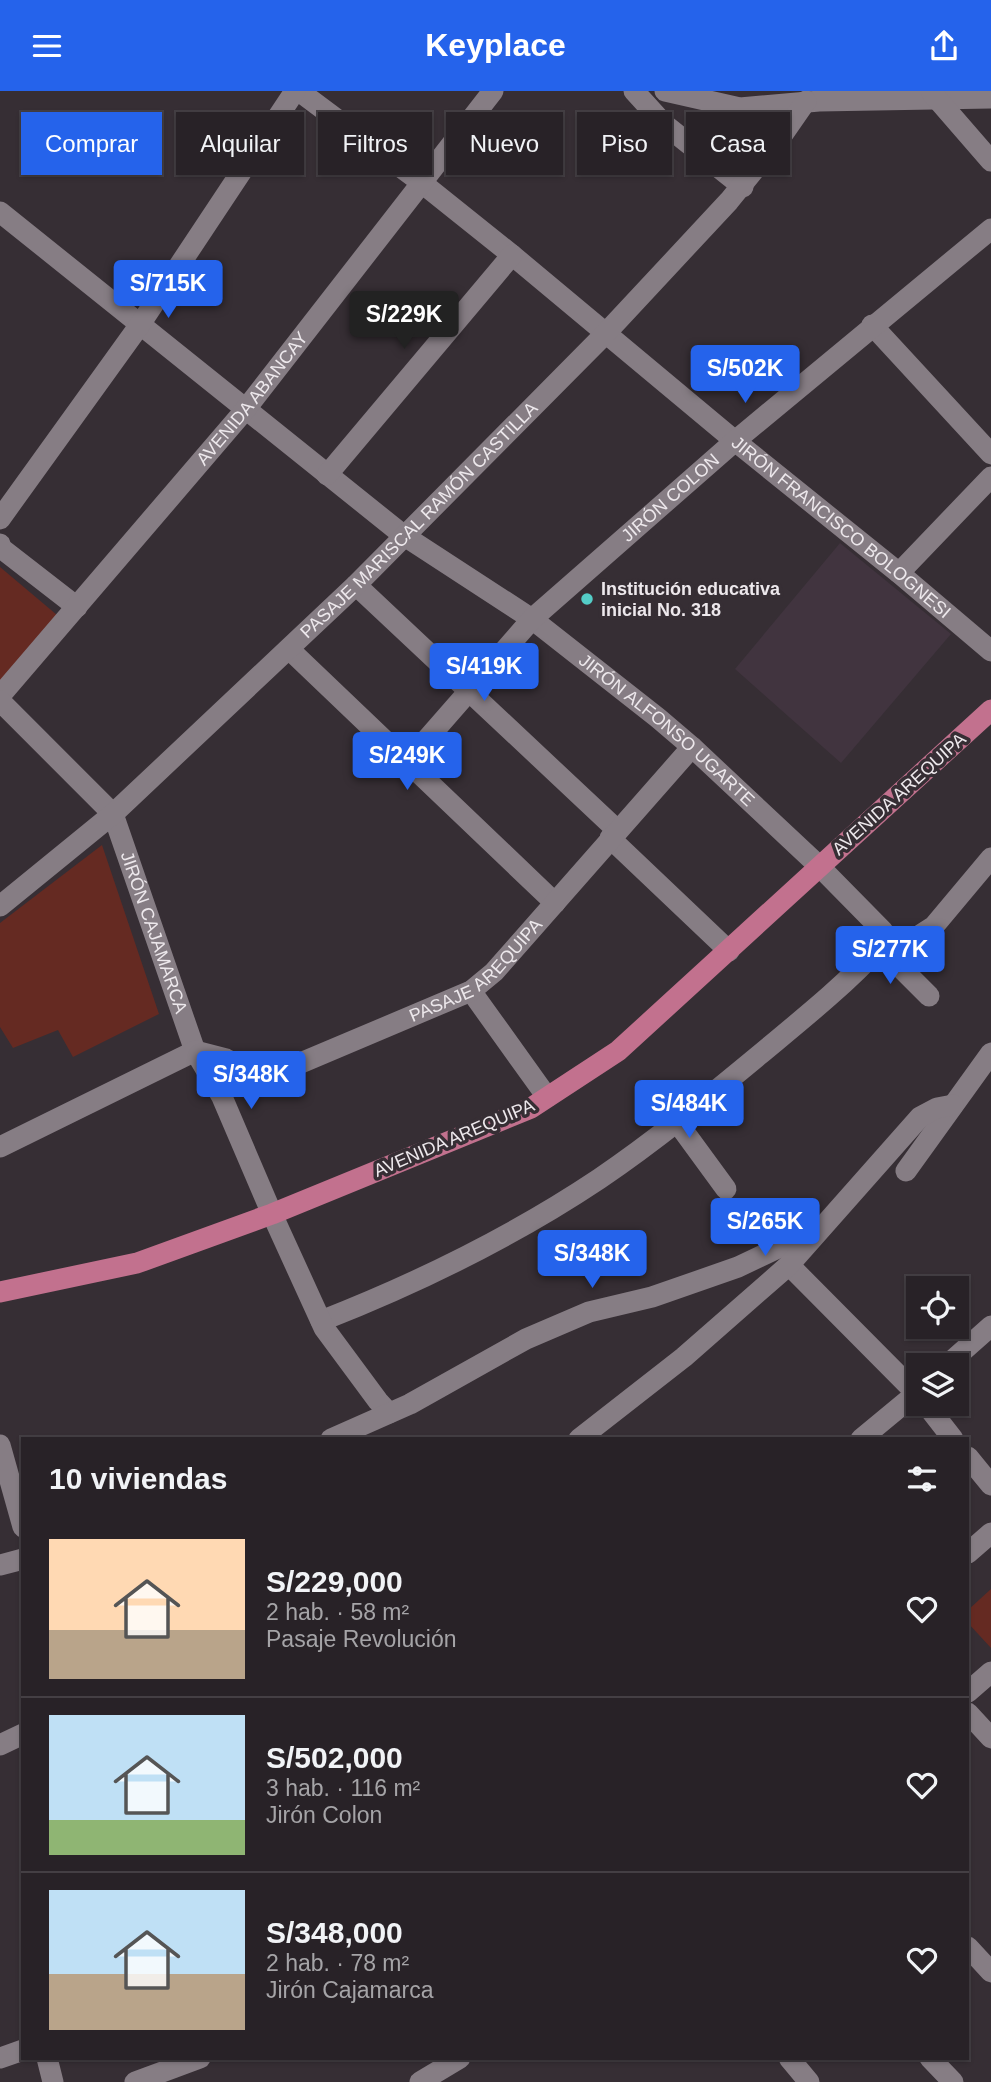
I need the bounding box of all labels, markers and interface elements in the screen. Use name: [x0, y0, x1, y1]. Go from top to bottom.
icon: menu: [28, 27, 66, 65]
text: Keyplace: [425, 27, 566, 63]
icon: share: [925, 27, 963, 65]
chip: Comprar: [21, 112, 162, 175]
chip: Alquilar: [176, 112, 304, 175]
chip: Filtros: [318, 112, 432, 175]
chip: Nuevo: [446, 112, 563, 175]
chip: Piso: [577, 112, 672, 175]
chip: Casa: [686, 112, 790, 175]
pin: S/715K: [111, 261, 225, 320]
text: S/715K: [130, 270, 206, 296]
pin: S/229K: [347, 292, 461, 351]
text: S/229K: [366, 301, 442, 327]
street label: AVENIDA ABANCAY: [192, 328, 312, 469]
pin: S/502K: [688, 345, 802, 405]
text: S/502K: [707, 355, 783, 381]
street label: PASAJE MARISCAL RAMÓN CASTILLA: [296, 398, 542, 642]
street label: JIRÓN FRANCISCO BOLOGNESI: [728, 432, 955, 622]
street label: JIRÓN COLON: [618, 450, 723, 546]
place label: Institución educativa inicial No. 318: [601, 579, 781, 620]
marker: Institución educativa inicial No. 318: [579, 591, 595, 607]
pin: S/419K: [427, 643, 541, 703]
street label: JIRÓN ALFONSO UGARTE: [575, 650, 758, 810]
text: S/419K: [446, 653, 522, 679]
street label: AVENIDA AREQUIPA: [828, 729, 970, 859]
pin: S/249K: [350, 733, 464, 792]
text: S/249K: [369, 742, 445, 768]
street label: JIRÓN CAJAMARCA: [117, 849, 191, 1016]
street label: PASAJE AREQUIPA: [406, 915, 546, 1026]
pin: S/277K: [833, 927, 947, 986]
text: S/277K: [852, 936, 928, 962]
pin: S/348K: [194, 1051, 308, 1111]
text: S/348K: [213, 1061, 289, 1087]
pin: S/484K: [632, 1081, 746, 1140]
text: S/484K: [651, 1090, 727, 1116]
street label: AVENIDA AREQUIPA: [371, 1095, 537, 1181]
pin: S/265K: [708, 1199, 822, 1258]
text: S/265K: [727, 1208, 803, 1234]
pin: S/348K: [535, 1231, 649, 1290]
text: S/348K: [554, 1240, 630, 1266]
map controls: [906, 1276, 969, 1416]
button: locate: [906, 1276, 969, 1339]
button: layers: [906, 1353, 969, 1416]
icon: filters: [903, 1460, 941, 1498]
text: 10 viviendas: [49, 1462, 227, 1495]
text: S/229,000: [266, 1565, 403, 1598]
icon: home: [105, 1567, 189, 1651]
icon: heart: [903, 1590, 941, 1628]
text: 2 hab. · 58 m²: [266, 1599, 409, 1625]
text: Pasaje Revolución: [266, 1626, 457, 1652]
text: S/502,000: [266, 1741, 403, 1774]
icon: home: [105, 1743, 189, 1827]
icon: heart: [903, 1766, 941, 1804]
text: 3 hab. · 116 m²: [266, 1775, 420, 1801]
text: Jirón Colon: [266, 1802, 382, 1828]
text: S/348,000: [266, 1916, 403, 1949]
icon: home: [105, 1918, 189, 2002]
icon: heart: [903, 1941, 941, 1979]
text: 2 hab. · 78 m²: [266, 1950, 409, 1976]
text: Jirón Cajamarca: [266, 1977, 433, 2003]

